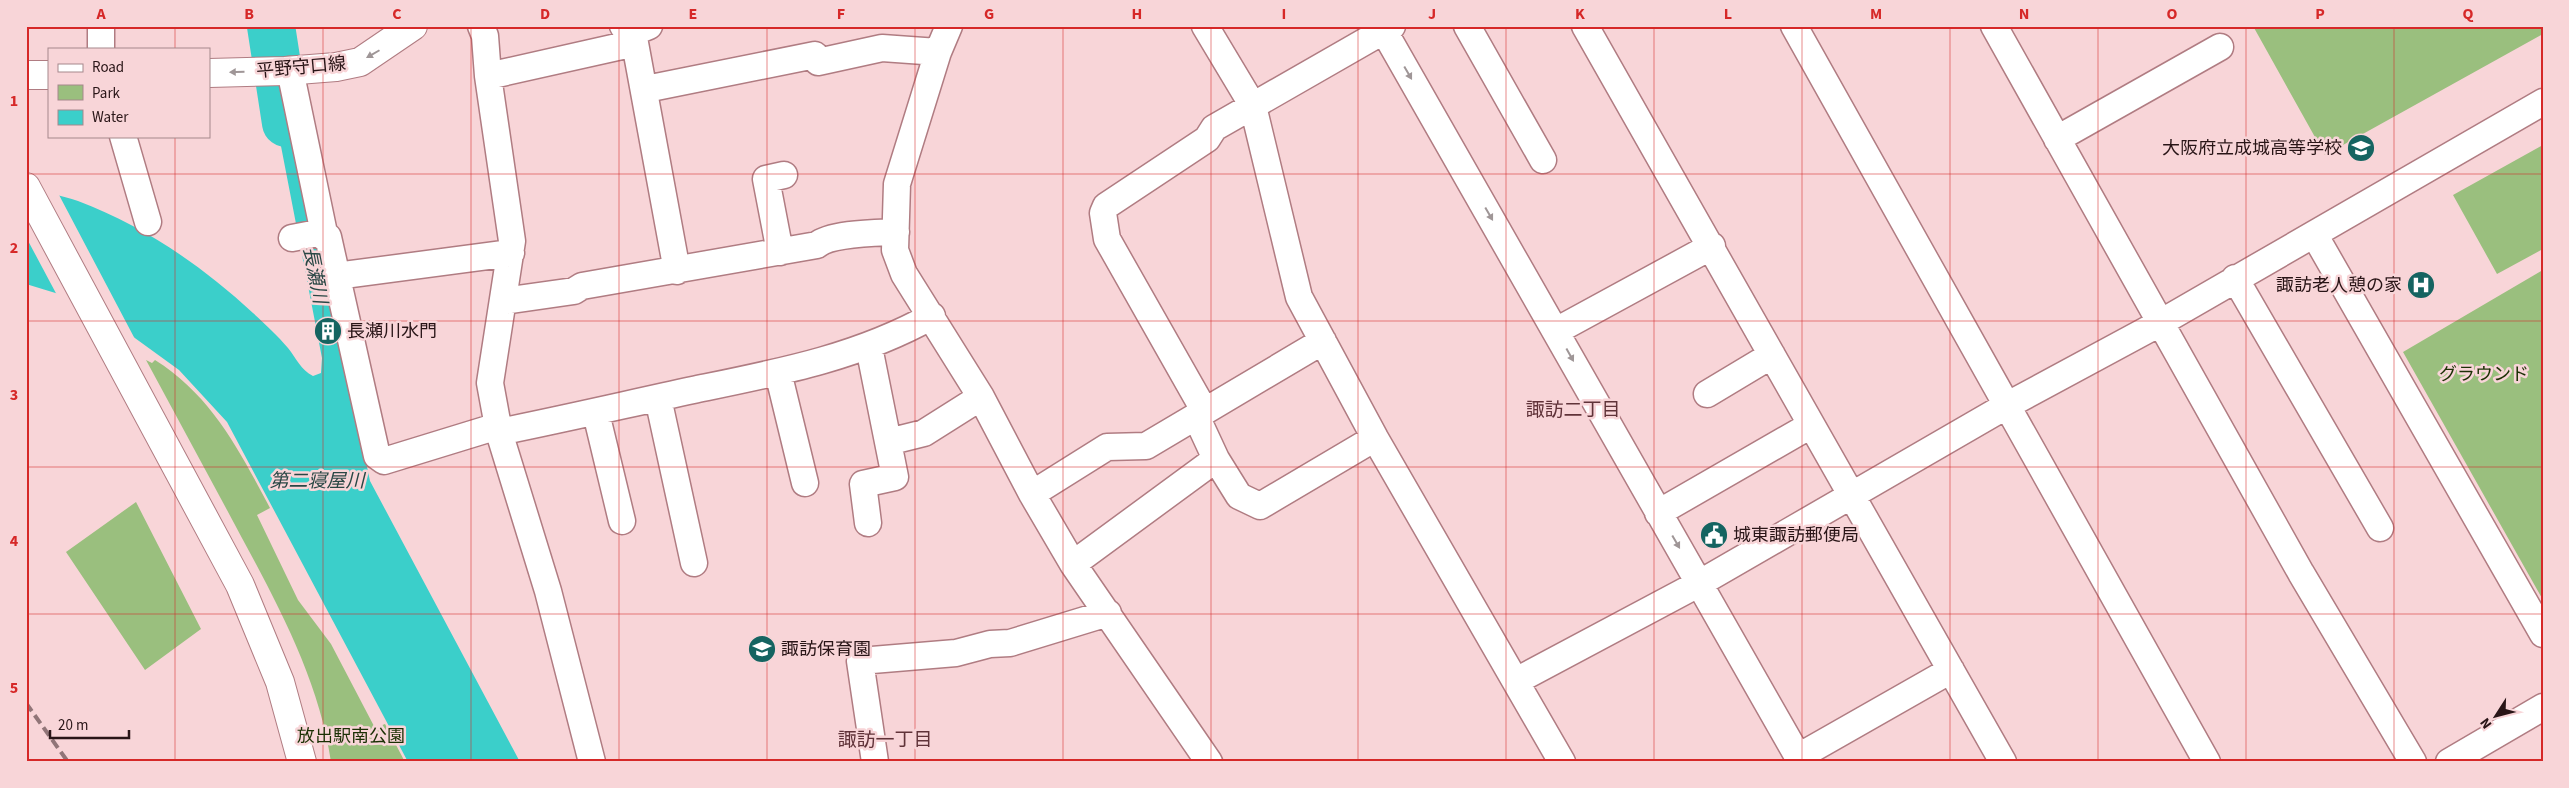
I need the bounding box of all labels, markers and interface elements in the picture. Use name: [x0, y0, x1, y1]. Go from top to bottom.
text: A: [95, 3, 106, 25]
text: B: [244, 3, 254, 25]
text: C: [392, 3, 402, 25]
text: D: [540, 3, 550, 25]
text: E: [689, 3, 697, 25]
text: F: [837, 3, 845, 25]
text: G: [984, 3, 994, 25]
text: H: [1132, 3, 1142, 25]
text: I: [1282, 3, 1286, 25]
text: J: [1428, 3, 1436, 25]
text: K: [1575, 3, 1585, 25]
text: L: [1724, 3, 1732, 25]
text: M: [1870, 3, 1882, 25]
text: N: [2019, 3, 2029, 25]
text: O: [2167, 3, 2178, 25]
text: P: [2315, 3, 2325, 25]
text: Q: [2463, 3, 2474, 25]
legend: [48, 48, 210, 138]
one-way arrow: [366, 50, 379, 59]
street label: 平野守口線: [255, 51, 347, 84]
text: Road: [92, 57, 124, 78]
one-way arrow: [1404, 67, 1413, 80]
one-way arrow: [229, 68, 245, 76]
text: Park: [92, 83, 121, 104]
text: 1: [10, 90, 18, 112]
text: Water: [92, 107, 129, 128]
school or university icon: 大阪府立成城高等学校: [2346, 133, 2376, 163]
place label: 大阪府立成城高等学校: [2162, 136, 2342, 161]
one-way arrow: [1485, 207, 1493, 222]
text: 2: [10, 237, 18, 259]
water label: 長瀬川: [296, 245, 334, 308]
hospital icon: 諏訪老人憩の家: [2406, 270, 2436, 300]
place label: 諏訪老人憩の家: [2276, 273, 2402, 298]
building icon: 長瀬川水門: [313, 316, 343, 346]
place label: 長瀬川水門: [347, 319, 437, 344]
one-way arrow: [1565, 349, 1574, 362]
park label: グラウンド: [2439, 362, 2529, 387]
text: 3: [10, 384, 18, 406]
district label: 諏訪二丁目: [1525, 397, 1621, 424]
water label: 第二寝屋川: [269, 468, 366, 495]
public building icon: 城東諏訪郵便局: [1699, 520, 1729, 550]
place label: 城東諏訪郵便局: [1733, 523, 1859, 548]
text: 4: [10, 530, 19, 552]
one-way arrow: [1671, 536, 1680, 549]
school or university icon: 諏訪保育園: [747, 634, 777, 664]
place label: 諏訪保育園: [781, 637, 871, 662]
text: 5: [10, 677, 18, 699]
north arrow: [2472, 690, 2522, 740]
scale bar: [50, 708, 129, 740]
text: N: [2475, 713, 2497, 733]
text: 20 m: [58, 715, 88, 736]
park label: 放出駅南公園: [297, 724, 405, 749]
district label: 諏訪一丁目: [837, 727, 933, 754]

